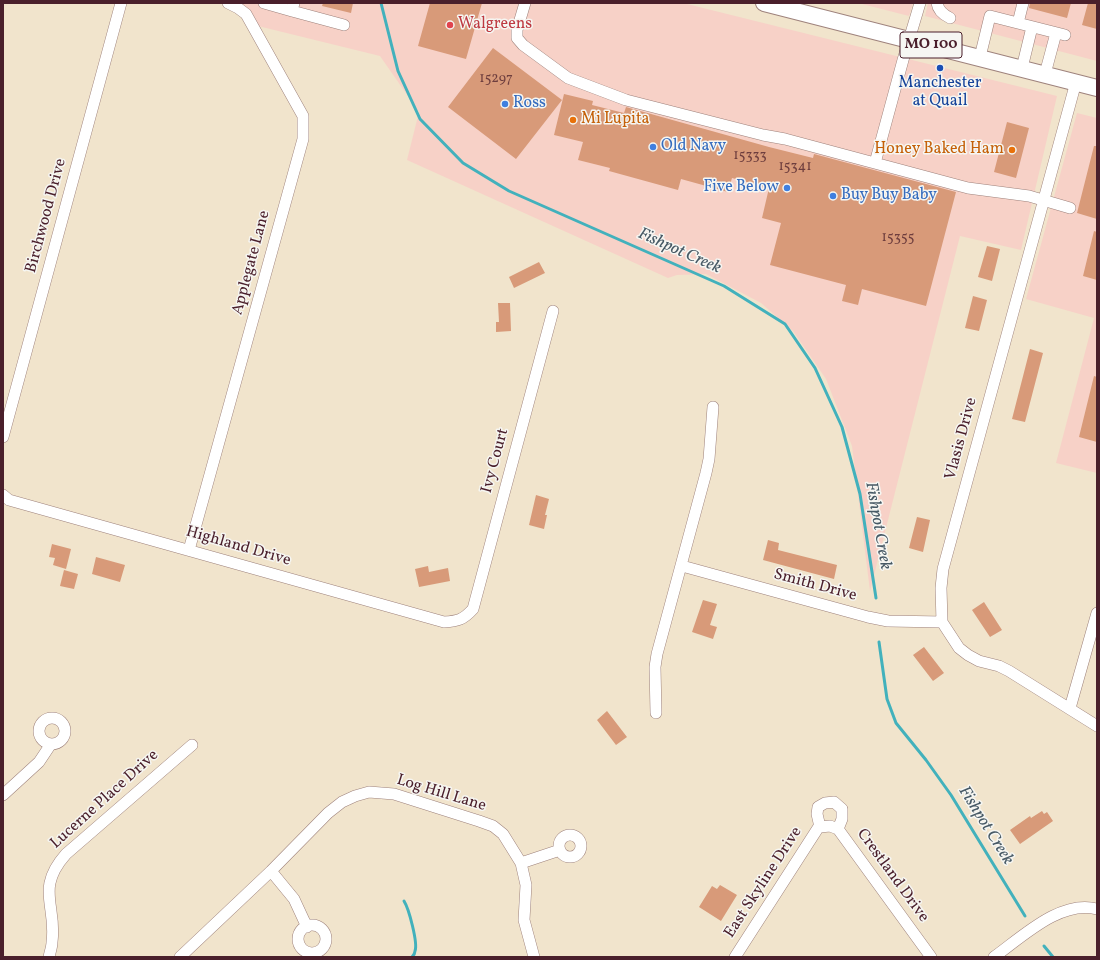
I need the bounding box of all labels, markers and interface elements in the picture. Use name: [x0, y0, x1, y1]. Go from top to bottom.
place label: Walgreens: [458, 15, 532, 35]
marker: Walgreens: [445, 20, 455, 30]
road number: MO 100: [900, 32, 962, 58]
marker: Manchester at Quail: [935, 63, 945, 73]
house number: 15297: [479, 71, 513, 87]
place label: Manchester at Quail: [899, 74, 981, 112]
place label: Ross: [513, 94, 546, 114]
marker: Ross: [500, 99, 510, 109]
place label: Mi Lupita: [581, 110, 649, 130]
marker: Mi Lupita: [568, 115, 578, 125]
place label: Old Navy: [661, 137, 726, 157]
place label: Honey Baked Ham: [874, 140, 1004, 160]
marker: Old Navy: [648, 142, 658, 152]
marker: Honey Baked Ham: [1007, 145, 1017, 155]
house number: 15333: [733, 148, 767, 164]
street label: Birchwood Drive: [22, 157, 72, 275]
house number: 15341: [778, 159, 812, 175]
place label: Five Below: [704, 178, 779, 198]
marker: Five Below: [782, 183, 792, 193]
place label: Buy Buy Baby: [841, 186, 937, 206]
marker: Buy Buy Baby: [828, 191, 838, 201]
street label: Applegate Lane: [229, 209, 275, 317]
water label: Fishpot Creek: [634, 225, 724, 279]
house number: 15355: [882, 230, 914, 246]
street label: Vlasis Drive: [942, 396, 982, 482]
street label: Ivy Court: [478, 427, 514, 495]
water label: Fishpot Creek: [859, 480, 895, 572]
street label: Highland Drive: [183, 523, 293, 571]
street label: Smith Drive: [771, 566, 859, 606]
street label: Lucerne Place Drive: [47, 746, 163, 854]
street label: Log Hill Lane: [394, 771, 488, 817]
water label: Fishpot Creek: [953, 783, 1017, 869]
street label: East Skyline Drive: [721, 824, 807, 942]
street label: Crestland Drive: [852, 826, 932, 926]

